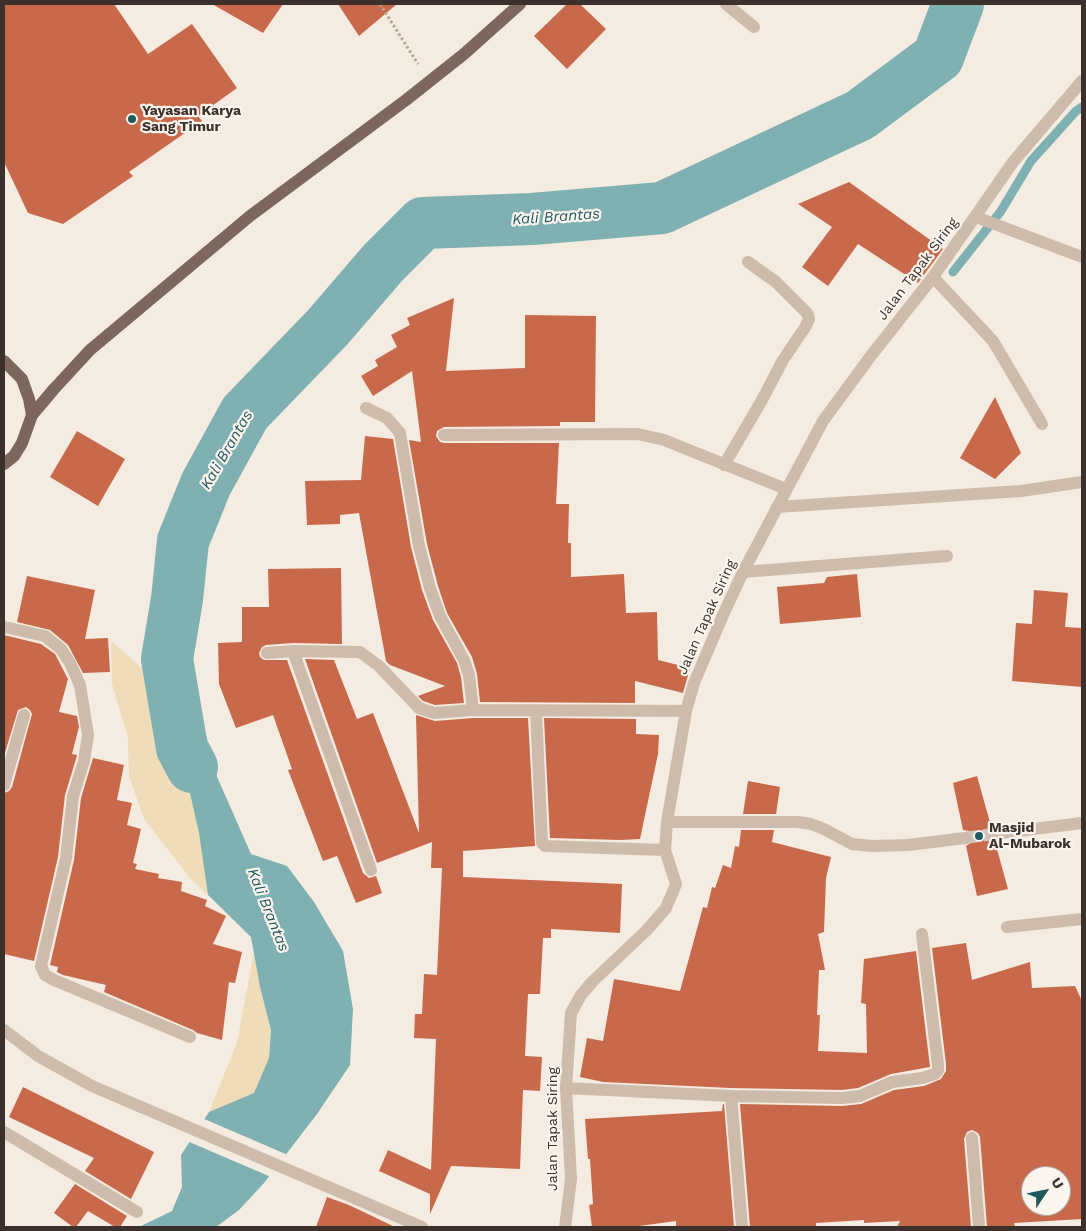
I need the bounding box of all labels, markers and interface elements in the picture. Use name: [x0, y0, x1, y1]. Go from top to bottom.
place label: Yayasan Karya Sang Timur: [142, 103, 241, 136]
marker: Yayasan Karya Sang Timur: [126, 113, 138, 125]
water label: Kali Brantas: [511, 205, 601, 229]
street label: Jalan Tapak Siring: [874, 215, 962, 323]
water label: Kali Brantas: [197, 407, 257, 493]
street label: Jalan Tapak Siring: [674, 557, 740, 677]
place label: Masjid Al-Mubarok: [989, 820, 1071, 852]
marker: Masjid Al-Mubarok: [973, 830, 985, 842]
water label: Kali Brantas: [243, 866, 293, 954]
street label: Jalan Tapak Siring: [545, 1067, 561, 1191]
north arrow: [1021, 1166, 1071, 1216]
text: U: [1048, 1175, 1067, 1192]

